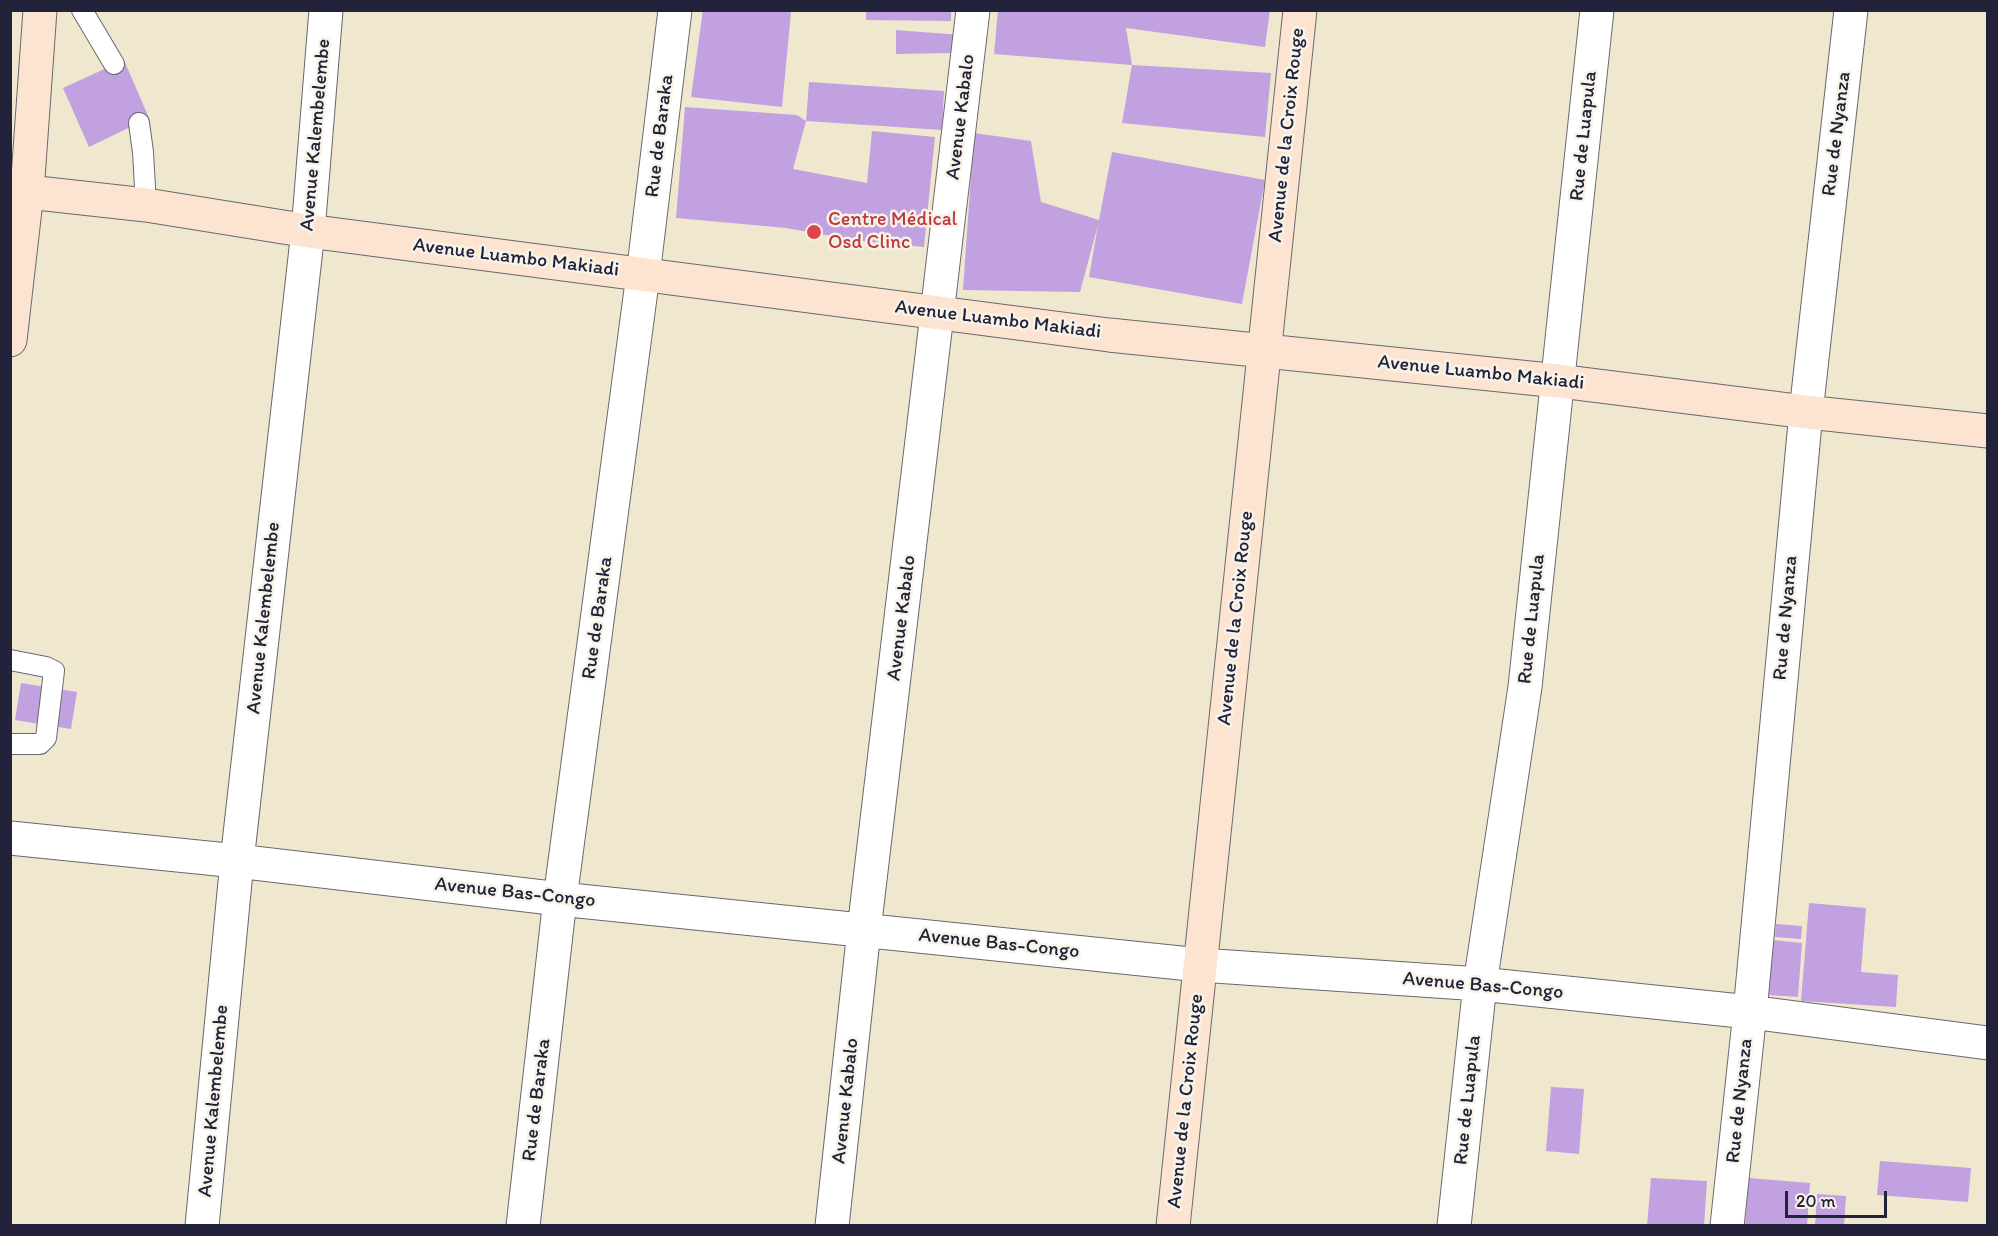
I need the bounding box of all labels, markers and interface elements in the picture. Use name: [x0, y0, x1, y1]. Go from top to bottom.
street label: Avenue de la Croix Rouge: [1264, 27, 1310, 243]
street label: Avenue Kalembelembe: [296, 38, 336, 232]
street label: Avenue Kabalo: [941, 53, 981, 181]
street label: Rue de Luapula: [1565, 70, 1603, 202]
street label: Rue de Nyanza: [1817, 70, 1857, 198]
street label: Rue de Baraka: [641, 73, 679, 199]
place label: Centre Médical Osd Clinc: [828, 208, 957, 255]
marker: Centre Médical Osd Clinc: [805, 223, 823, 241]
street label: Avenue Luambo Makiadi: [412, 233, 620, 283]
street label: Avenue Luambo Makiadi: [894, 295, 1102, 345]
street label: Avenue Luambo Makiadi: [1377, 350, 1585, 396]
street label: Avenue de la Croix Rouge: [1213, 510, 1259, 726]
street label: Avenue Kalembelembe: [242, 521, 286, 715]
street label: Rue de Luapula: [1513, 553, 1551, 685]
street label: Avenue Kabalo: [882, 554, 922, 682]
street label: Rue de Baraka: [578, 555, 618, 681]
street label: Rue de Nyanza: [1769, 555, 1803, 681]
street label: Avenue Bas-Congo: [433, 873, 597, 913]
street label: Avenue Bas-Congo: [917, 924, 1081, 964]
street label: Avenue Bas-Congo: [1402, 967, 1564, 1005]
street label: Avenue de la Croix Rouge: [1163, 993, 1209, 1209]
street label: Avenue Kalembelembe: [194, 1004, 234, 1198]
street label: Rue de Luapula: [1449, 1034, 1487, 1166]
street label: Rue de Baraka: [518, 1037, 556, 1163]
street label: Avenue Kabalo: [827, 1037, 865, 1165]
street label: Rue de Nyanza: [1722, 1038, 1758, 1164]
scale bar: [1788, 1179, 1890, 1217]
text: 20 m: [1796, 1190, 1836, 1212]

